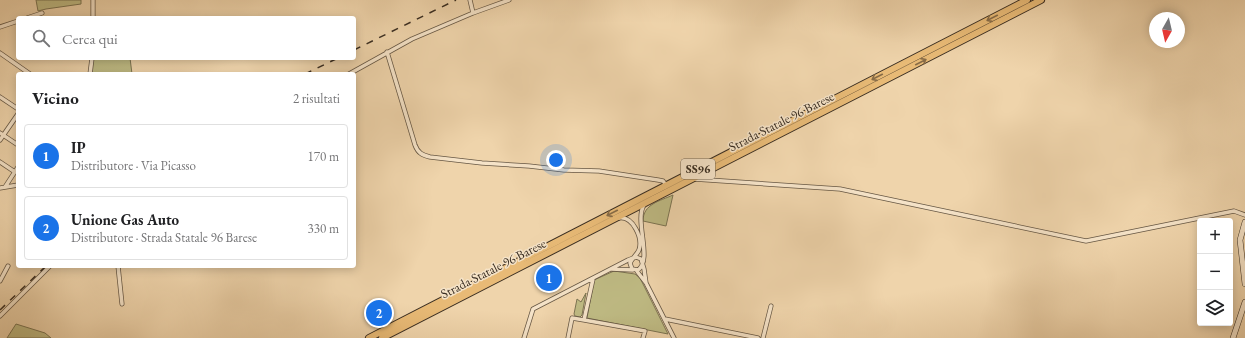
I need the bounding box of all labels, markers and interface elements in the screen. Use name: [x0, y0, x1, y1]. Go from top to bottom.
north arrow: [1149, 12, 1185, 48]
one-way arrow: [987, 15, 999, 22]
search box: [16, 16, 356, 60]
icon: search: [30, 27, 52, 49]
text: Cerca qui: [62, 29, 118, 48]
one-way arrow: [914, 58, 926, 65]
one-way arrow: [871, 74, 883, 81]
text: Vicino: [32, 87, 79, 109]
street label: Strada Statale 96 Barese: [726, 88, 837, 155]
text: 2 risultati: [293, 90, 340, 107]
text: IP: [71, 138, 86, 157]
text: 1: [43, 148, 49, 165]
text: 170 m: [308, 148, 339, 165]
your location: [546, 150, 566, 170]
text: Distributore · Via Picasso: [71, 157, 196, 174]
road number: SS96: [681, 159, 715, 179]
text: Unione Gas Auto: [71, 210, 179, 229]
one-way arrow: [606, 210, 618, 217]
map controls: [1197, 218, 1233, 326]
button: +: [1197, 218, 1233, 254]
text: 2: [43, 220, 49, 237]
text: 330 m: [308, 220, 339, 237]
text: Distributore · Strada Statale 96 Barese: [71, 229, 257, 246]
street label: Strada Statale 96 Barese: [438, 235, 549, 302]
button: −: [1197, 254, 1233, 290]
pin: 1: [536, 263, 562, 293]
button: layers: [1197, 290, 1233, 326]
pin: 2: [366, 298, 392, 328]

